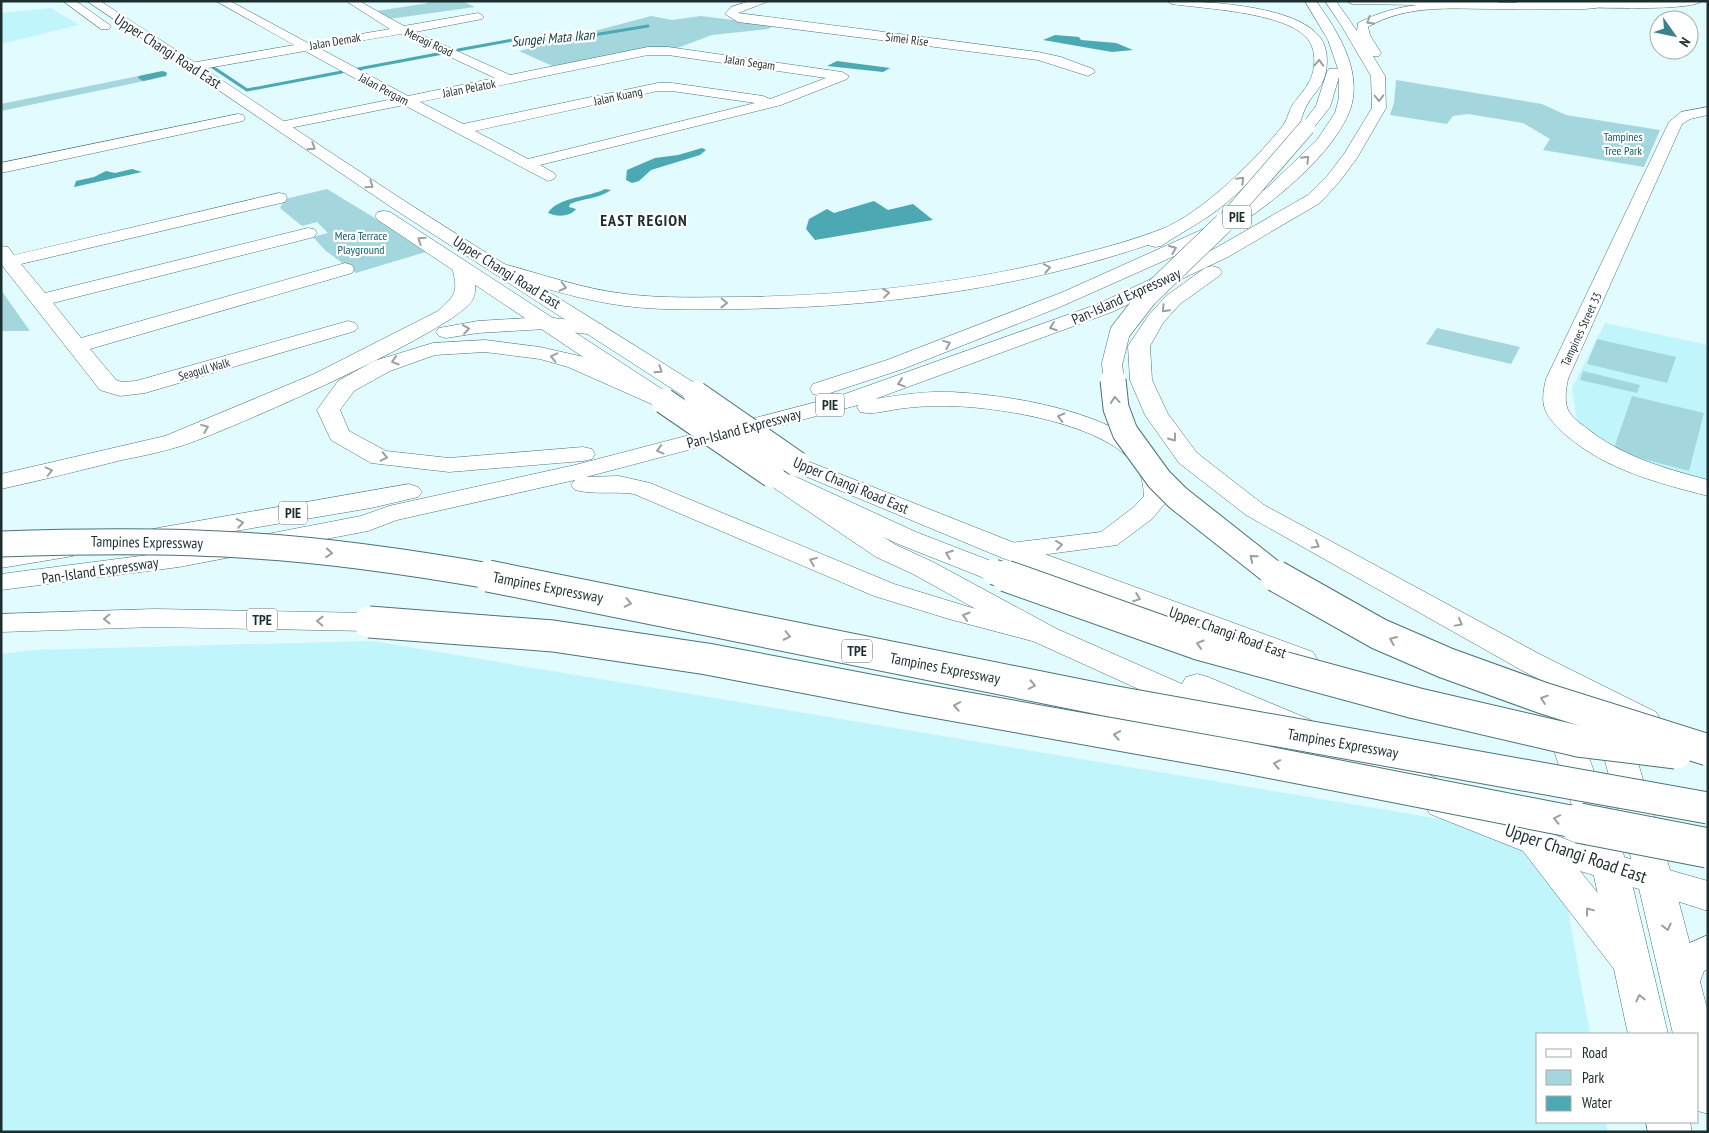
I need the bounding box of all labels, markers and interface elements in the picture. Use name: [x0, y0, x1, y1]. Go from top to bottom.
street label: Upper Changi Road East: [111, 9, 225, 93]
north arrow: [1649, 10, 1699, 60]
one-way arrow: [1366, 15, 1376, 24]
street label: Meragi Road: [402, 24, 456, 60]
water label: Sungei Mata Ikan: [511, 25, 596, 51]
street label: Jalan Demak: [307, 29, 362, 53]
street label: Simei Rise: [885, 29, 929, 49]
text: N: [1675, 34, 1695, 50]
street label: Jalan Segam: [723, 51, 776, 73]
one-way arrow: [1314, 59, 1325, 67]
street label: Jalan Pergam: [356, 69, 412, 108]
street label: Jalan Pelatok: [440, 75, 497, 101]
street label: Jalan Kuang: [591, 84, 644, 109]
one-way arrow: [1374, 95, 1384, 103]
park label: Tampines Tree Park: [1603, 129, 1643, 158]
one-way arrow: [306, 140, 315, 150]
one-way arrow: [1301, 156, 1310, 165]
one-way arrow: [1235, 177, 1244, 186]
one-way arrow: [364, 179, 374, 188]
road number: PIE: [1223, 206, 1251, 228]
district label: EAST REGION: [600, 210, 688, 230]
park label: Mera Terrace Playground: [335, 228, 387, 257]
street label: Upper Changi Road East: [449, 231, 565, 313]
one-way arrow: [417, 237, 426, 247]
one-way arrow: [1168, 245, 1177, 256]
street label: Pan-Island Expressway: [1068, 263, 1184, 329]
one-way arrow: [1042, 264, 1051, 274]
one-way arrow: [559, 281, 568, 292]
one-way arrow: [883, 288, 891, 299]
street label: Tampines Street 33: [1557, 290, 1605, 368]
one-way arrow: [721, 298, 729, 308]
one-way arrow: [1162, 303, 1171, 312]
one-way arrow: [1049, 321, 1058, 331]
one-way arrow: [462, 324, 470, 335]
one-way arrow: [943, 340, 951, 350]
one-way arrow: [550, 352, 559, 363]
street label: Seagull Walk: [176, 354, 232, 384]
one-way arrow: [391, 356, 399, 366]
one-way arrow: [653, 364, 662, 373]
one-way arrow: [897, 377, 905, 387]
road number: PIE: [816, 394, 844, 416]
one-way arrow: [1110, 395, 1121, 403]
street label: Pan-Island Expressway: [685, 403, 804, 452]
one-way arrow: [1057, 413, 1065, 423]
one-way arrow: [200, 423, 209, 434]
one-way arrow: [1167, 432, 1176, 442]
one-way arrow: [656, 445, 665, 455]
one-way arrow: [379, 452, 388, 462]
street label: Upper Changi Road East: [790, 452, 912, 518]
one-way arrow: [44, 466, 53, 477]
road number: PIE: [279, 502, 307, 524]
one-way arrow: [235, 518, 244, 528]
street label: Tampines Expressway: [91, 532, 204, 552]
one-way arrow: [1311, 538, 1320, 548]
one-way arrow: [1055, 540, 1063, 551]
one-way arrow: [326, 547, 334, 558]
one-way arrow: [945, 550, 953, 560]
street label: Pan-Island Expressway: [40, 552, 160, 588]
one-way arrow: [1250, 556, 1259, 564]
one-way arrow: [810, 557, 818, 567]
street label: Tampines Expressway: [491, 567, 605, 607]
one-way arrow: [1132, 592, 1141, 602]
one-way arrow: [623, 597, 632, 608]
street label: Upper Changi Road East: [1167, 602, 1289, 662]
road number: TPE: [247, 608, 277, 632]
one-way arrow: [963, 611, 971, 621]
one-way arrow: [102, 614, 110, 625]
one-way arrow: [316, 616, 324, 626]
one-way arrow: [1454, 617, 1463, 627]
one-way arrow: [782, 631, 791, 641]
one-way arrow: [1389, 636, 1398, 647]
road number: TPE: [842, 640, 872, 662]
one-way arrow: [1196, 640, 1204, 650]
street label: Tampines Expressway: [888, 648, 1002, 688]
one-way arrow: [1027, 679, 1036, 690]
one-way arrow: [1541, 694, 1549, 704]
one-way arrow: [953, 702, 962, 712]
street label: Tampines Expressway: [1286, 724, 1400, 762]
one-way arrow: [1113, 730, 1122, 740]
one-way arrow: [1273, 759, 1282, 770]
one-way arrow: [1552, 814, 1561, 824]
street label: Upper Changi Road East: [1502, 818, 1650, 888]
one-way arrow: [1586, 907, 1595, 917]
one-way arrow: [1661, 923, 1672, 932]
one-way arrow: [1635, 993, 1646, 1002]
legend: [1536, 1033, 1699, 1123]
text: Road: [1582, 1043, 1608, 1062]
text: Park: [1582, 1068, 1604, 1087]
text: Water: [1582, 1093, 1613, 1112]

